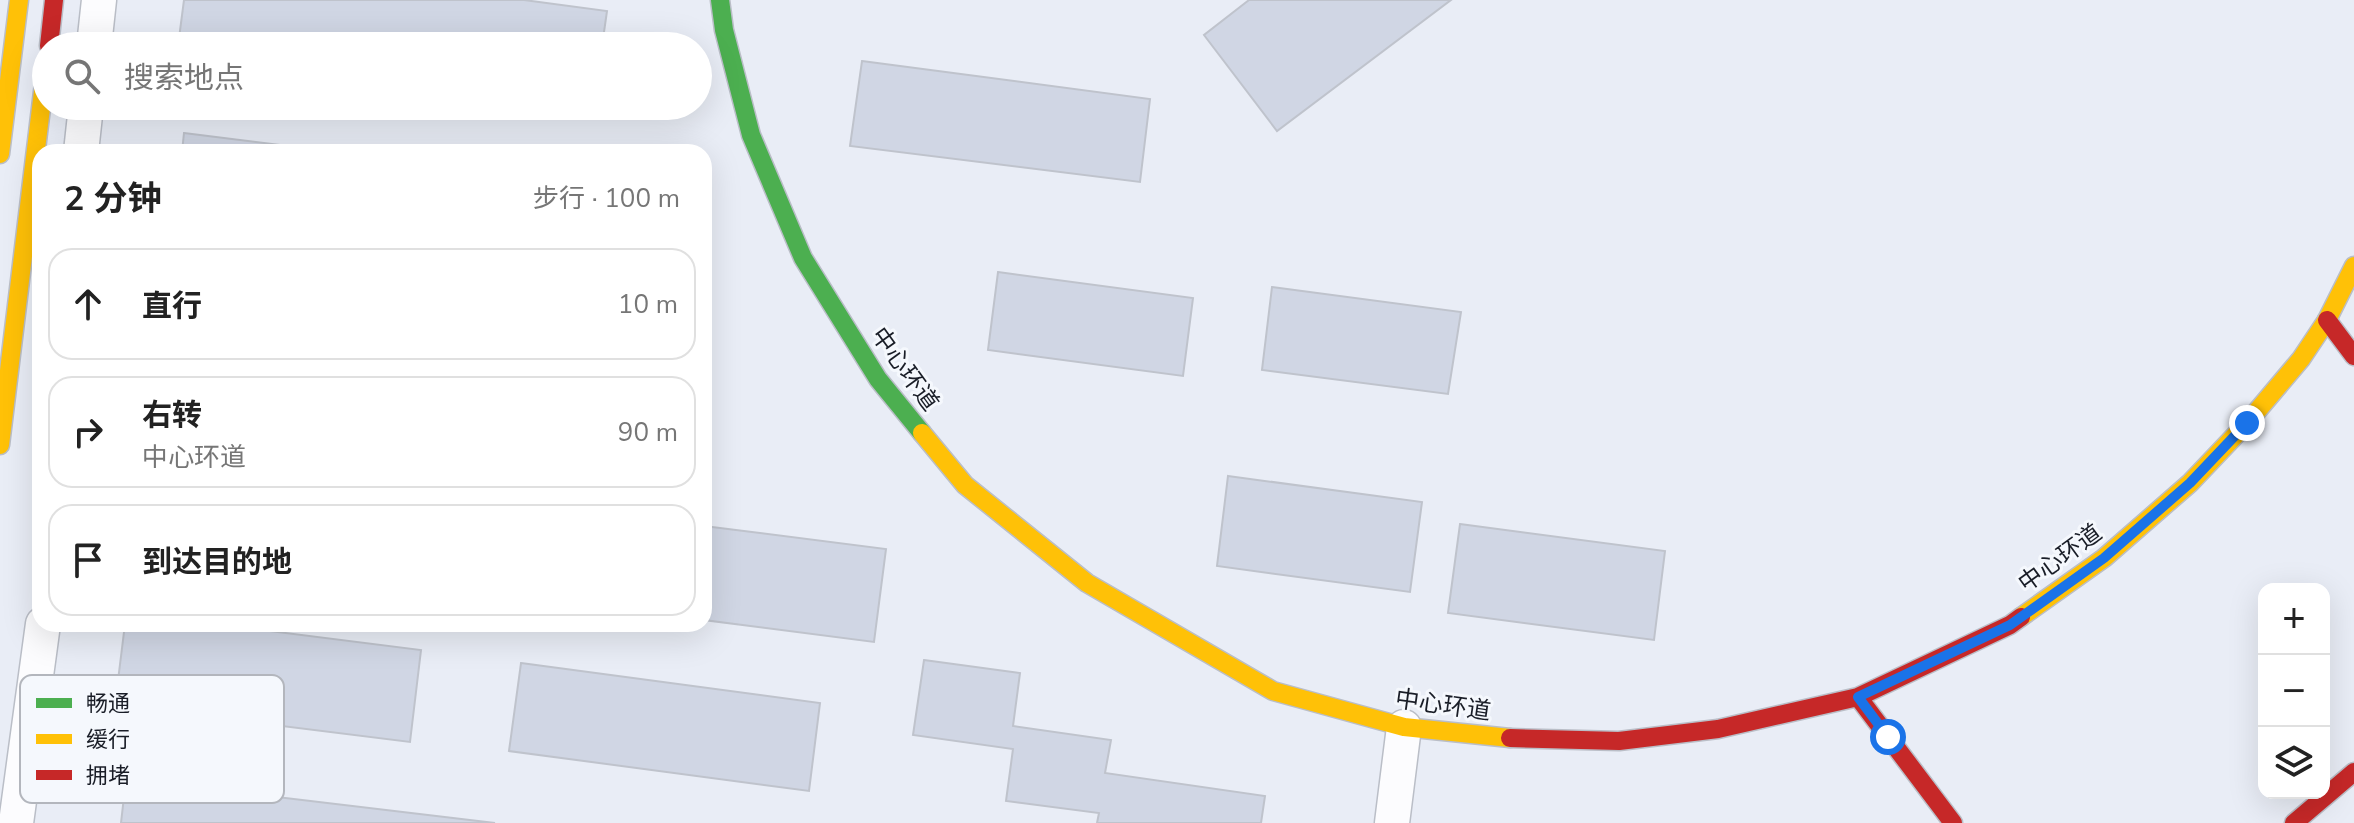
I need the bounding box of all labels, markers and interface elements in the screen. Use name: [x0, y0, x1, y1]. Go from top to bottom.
search box: [32, 32, 712, 120]
icon: search: [60, 54, 104, 98]
text: 搜索地点: [124, 58, 244, 99]
text: 2 分钟: [64, 176, 162, 222]
text: 步行 · 100 m: [533, 181, 680, 216]
icon: ahead: [66, 282, 110, 326]
text: 直行: [142, 286, 202, 327]
text: 10 m: [618, 287, 678, 322]
street label: 中心环道: [864, 321, 946, 417]
text: 右转: [142, 395, 202, 436]
route end: [2229, 405, 2265, 441]
icon: right: [66, 410, 110, 454]
text: 90 m: [618, 415, 678, 450]
text: 中心环道: [142, 440, 246, 475]
street label: 中心环道: [2012, 517, 2108, 599]
icon: arrive: [66, 538, 110, 582]
text: 到达目的地: [142, 542, 292, 583]
map controls: [2258, 583, 2330, 799]
button: +: [2258, 583, 2330, 655]
button: −: [2258, 655, 2330, 727]
legend: [20, 675, 284, 803]
street label: 中心环道: [1393, 682, 1493, 728]
text: 畅通: [86, 689, 130, 719]
route start: [1870, 719, 1906, 755]
text: 缓行: [86, 725, 130, 755]
button: layers: [2258, 727, 2330, 799]
text: 拥堵: [86, 761, 130, 791]

